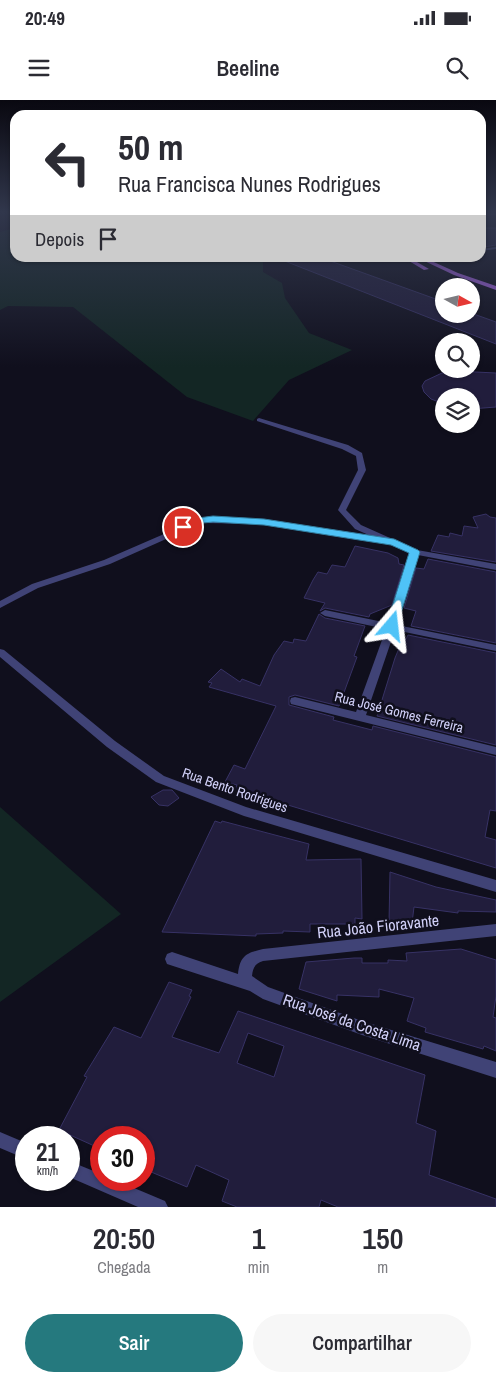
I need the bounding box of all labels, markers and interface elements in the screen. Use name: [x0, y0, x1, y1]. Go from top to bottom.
text: 20:49: [25, 5, 65, 31]
text: Beeline: [216, 53, 280, 83]
icon: menu: [25, 54, 53, 82]
icon: search: [443, 54, 471, 82]
text: 50 m: [118, 124, 183, 171]
icon: left: [35, 130, 100, 195]
text: Rua Francisca Nunes Rodrigues: [118, 169, 381, 199]
icon: arrive: [94, 225, 122, 253]
text: Depois: [35, 226, 84, 252]
north arrow: [435, 278, 480, 322]
map controls: [435, 278, 480, 433]
button: search: [435, 333, 480, 378]
button: layers: [435, 388, 480, 433]
pin: [162, 506, 204, 548]
icon: arrive: [169, 513, 197, 541]
position arrow: [365, 599, 417, 651]
street label: Rua José Gomes Ferreira: [333, 687, 466, 737]
street label: Rua Bento Rodrigues: [180, 764, 290, 817]
street label: Rua João Fioravante: [316, 909, 440, 943]
street label: Rua José da Costa Lima: [280, 988, 425, 1056]
speed limit sign: 30: [90, 1126, 155, 1191]
text: 21: [36, 1135, 59, 1169]
text: km/h: [37, 1163, 58, 1179]
text: 20:50: [93, 1218, 155, 1258]
text: 1: [252, 1218, 266, 1258]
text: 150: [362, 1218, 403, 1258]
text: Chegada: [97, 1256, 151, 1278]
text: min: [248, 1256, 270, 1278]
text: m: [377, 1256, 388, 1278]
button: Sair: [25, 1314, 243, 1372]
button: Compartilhar: [253, 1314, 471, 1372]

